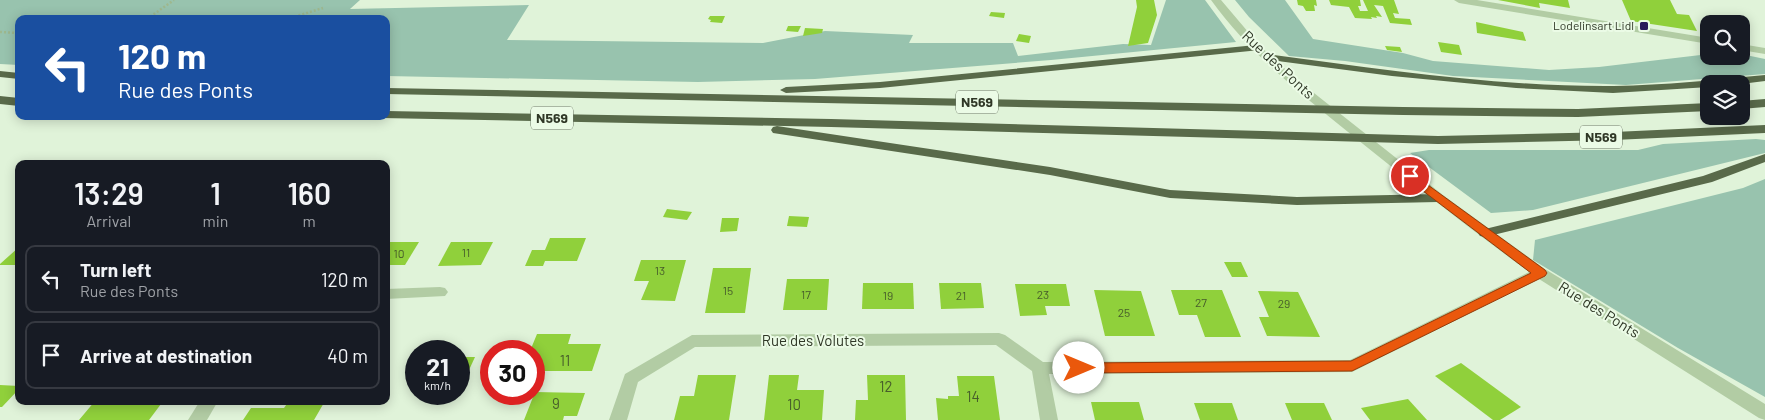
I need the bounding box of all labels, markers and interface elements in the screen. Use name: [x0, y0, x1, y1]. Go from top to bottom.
map controls: [1700, 15, 1750, 125]
button: search: [1700, 15, 1750, 65]
place label: Lodelinsart Lidl: [1553, 18, 1634, 32]
marker: Lodelinsart Lidl: [1638, 20, 1650, 32]
street label: Rue des Ponts: [1239, 26, 1318, 102]
text: 120 m: [118, 34, 206, 76]
icon: left: [35, 35, 100, 100]
button: layers: [1700, 75, 1750, 125]
text: Rue des Ponts: [118, 76, 253, 102]
road number: N569: [956, 90, 998, 114]
road number: N569: [531, 106, 573, 130]
road number: N569: [1580, 125, 1622, 148]
pin: [1389, 155, 1431, 197]
icon: arrive: [1396, 162, 1424, 190]
text: 13:29: [74, 175, 144, 211]
text: 1: [210, 175, 221, 211]
text: 160: [287, 175, 331, 211]
text: Arrival: [86, 211, 131, 230]
text: min: [203, 211, 228, 230]
text: m: [303, 211, 316, 230]
house number: 11: [462, 245, 470, 259]
house number: 10: [394, 246, 404, 260]
text: Turn left: [80, 258, 151, 281]
house number: 13: [655, 263, 665, 277]
icon: left: [37, 265, 65, 293]
text: 120 m: [321, 268, 368, 291]
street label: Rue des Ponts: [1556, 277, 1643, 341]
text: Rue des Ponts: [80, 281, 178, 300]
house number: 15: [723, 283, 733, 297]
house number: 17: [801, 287, 811, 301]
house number: 23: [1037, 287, 1049, 301]
house number: 19: [883, 288, 893, 302]
house number: 21: [956, 288, 966, 302]
house number: 27: [1195, 295, 1207, 309]
house number: 29: [1278, 296, 1290, 310]
house number: 25: [1118, 305, 1130, 319]
street label: Rue des Volutes: [762, 331, 864, 349]
speed limit sign: 30: [480, 340, 545, 405]
icon: arrive: [37, 341, 65, 369]
position arrow: [1052, 341, 1104, 393]
text: Arrive at destination: [80, 344, 252, 367]
text: 40 m: [327, 344, 368, 367]
text: 21: [426, 351, 449, 381]
house number: 11: [560, 351, 570, 369]
house number: 12: [879, 377, 893, 395]
text: km/h: [424, 378, 451, 392]
house number: 14: [966, 387, 980, 405]
house number: 9: [552, 394, 560, 412]
house number: 10: [787, 395, 801, 413]

